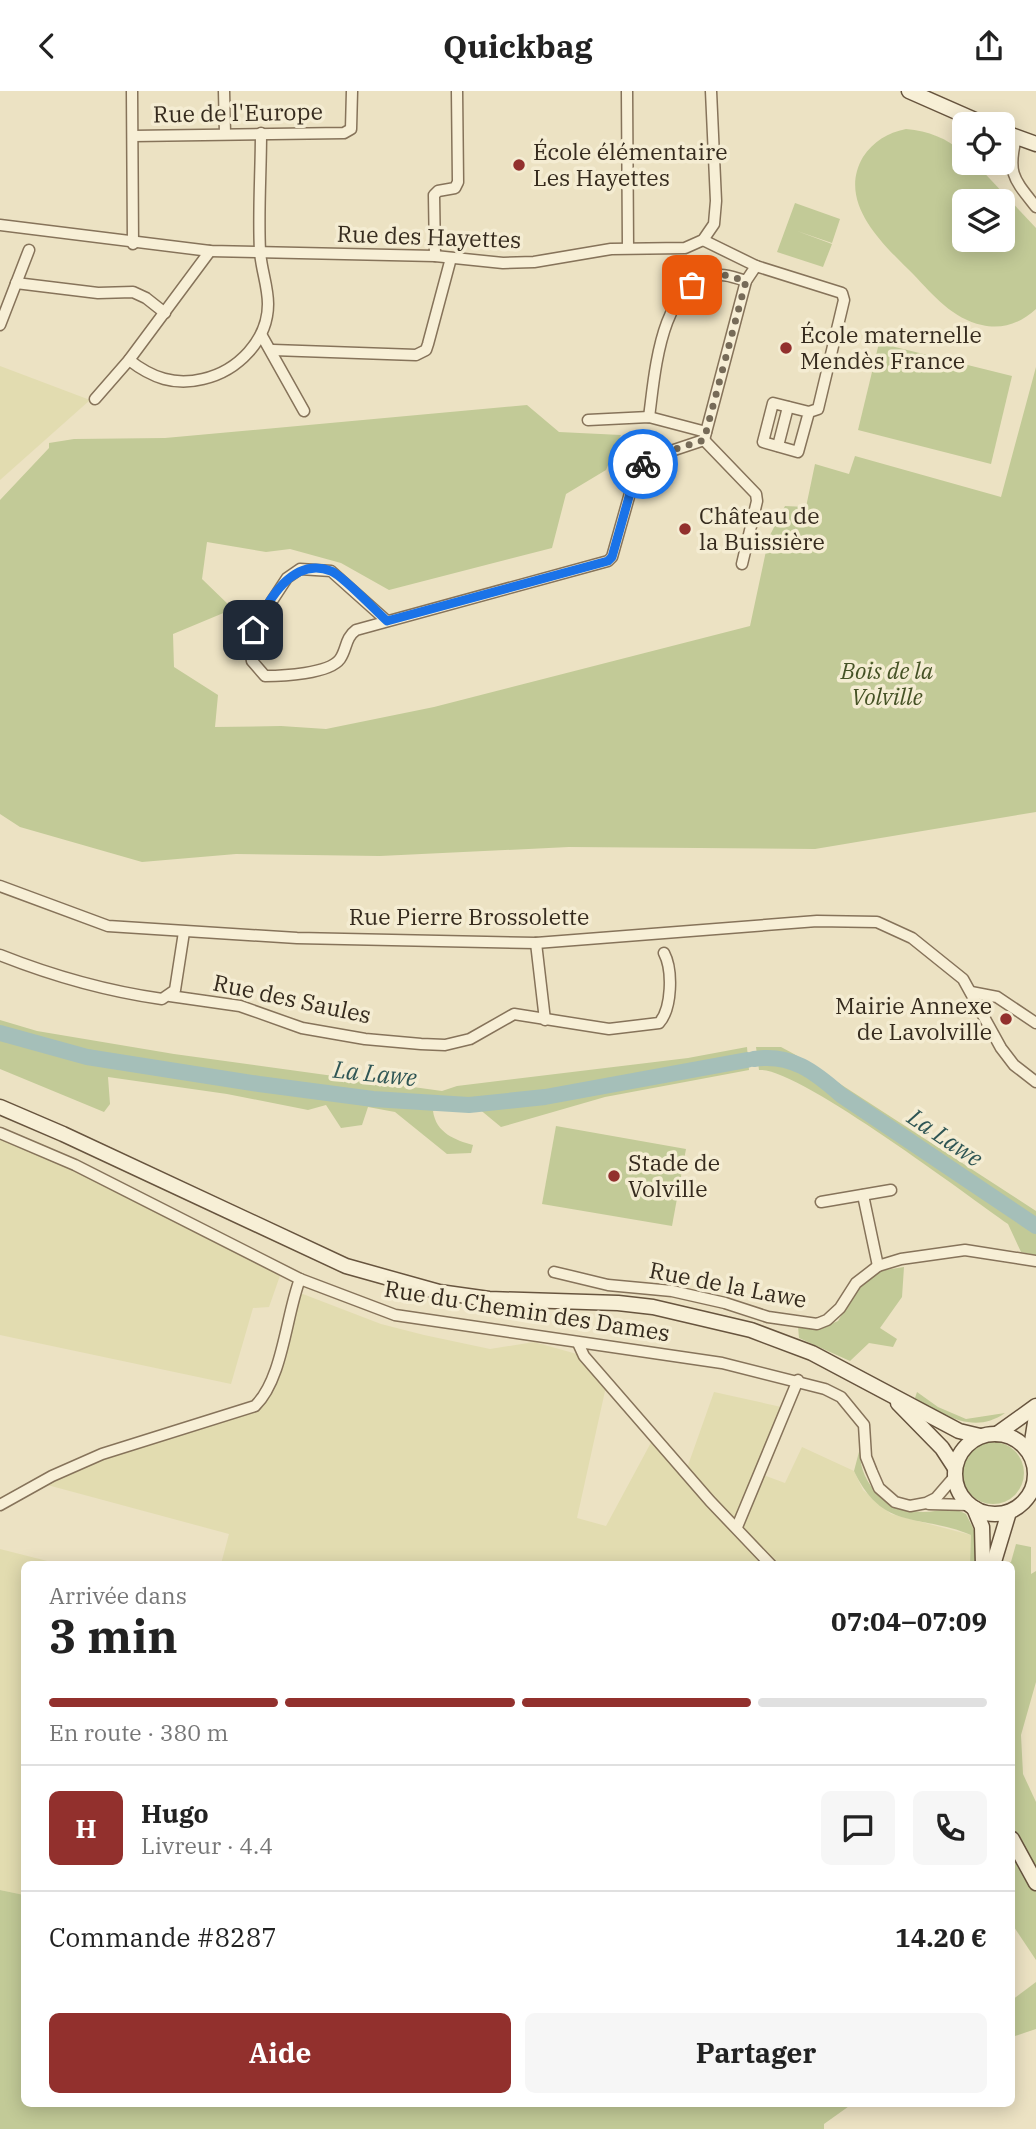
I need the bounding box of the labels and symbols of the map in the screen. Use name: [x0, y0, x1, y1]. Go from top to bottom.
street label: Rue de l'Europe: [153, 96, 323, 128]
place label: École élémentaire Les Hayettes: [533, 136, 728, 192]
marker: École élémentaire Les Hayettes: [511, 157, 527, 173]
street label: Rue des Hayettes: [336, 218, 522, 254]
pin: [662, 255, 722, 315]
place label: École maternelle Mendès France: [800, 319, 982, 375]
marker: École maternelle Mendès France: [778, 340, 794, 356]
courier: [608, 429, 678, 499]
place label: Château de la Buissière: [699, 500, 825, 556]
marker: Château de la Buissière: [677, 521, 693, 537]
pin: [223, 600, 283, 660]
park label: Bois de la Volville: [840, 655, 934, 711]
street label: Rue Pierre Brossolette: [349, 901, 589, 931]
street label: Rue des Saules: [210, 967, 374, 1029]
place label: Mairie Annexe de Lavolville: [835, 990, 992, 1046]
marker: Mairie Annexe de Lavolville: [998, 1011, 1014, 1027]
water label: La Lawe: [331, 1053, 419, 1093]
water label: La Lawe: [901, 1100, 990, 1174]
place label: Stade de Volville: [628, 1147, 720, 1203]
marker: Stade de Volville: [606, 1168, 622, 1184]
street label: Rue de la Lawe: [647, 1254, 809, 1314]
street label: Rue du Chemin des Dames: [382, 1273, 672, 1347]

